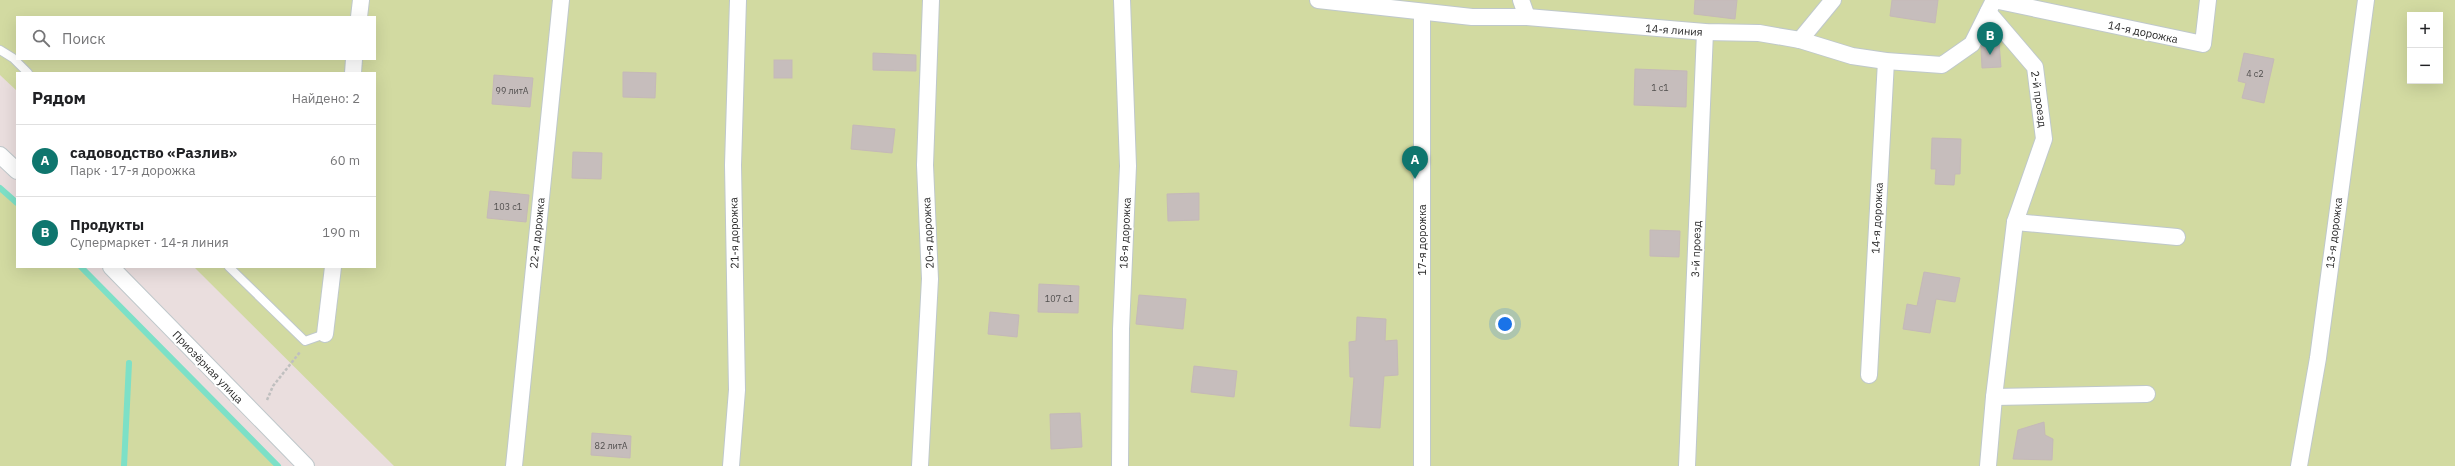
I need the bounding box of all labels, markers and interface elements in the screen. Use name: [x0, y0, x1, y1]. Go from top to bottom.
map controls: [2407, 12, 2443, 84]
button: +: [2407, 12, 2443, 48]
search box: [16, 16, 376, 60]
street label: 14-я дорожка: [2107, 18, 2180, 46]
street label: 14-я линия: [1645, 21, 1703, 39]
pin: B: [1977, 22, 2003, 55]
icon: search: [30, 27, 52, 49]
text: Поиск: [62, 29, 105, 48]
button: −: [2407, 48, 2443, 84]
house number: 4 с2: [2246, 68, 2264, 79]
street label: 2-й проезд: [2028, 70, 2050, 129]
house number: 1 с1: [1651, 82, 1669, 93]
house number: 99 литА: [496, 85, 529, 96]
text: Рядом: [32, 87, 86, 109]
text: Найдено: 2: [292, 90, 360, 107]
text: садоводство «Разлив»: [70, 143, 237, 162]
pin: A: [1402, 146, 1428, 179]
text: A: [41, 152, 49, 169]
text: 60 m: [330, 152, 360, 169]
text: Парк · 17-я дорожка: [70, 162, 195, 179]
street label: 14-я дорожка: [1868, 182, 1886, 254]
street label: 22-я дорожка: [526, 197, 548, 269]
street label: 21-я дорожка: [726, 197, 742, 269]
street label: 20-я дорожка: [919, 197, 937, 269]
street label: 18-я дорожка: [1116, 197, 1134, 269]
street label: 13-я дорожка: [2323, 197, 2345, 269]
house number: 103 с1: [494, 201, 522, 212]
street label: 17-я дорожка: [1415, 204, 1429, 276]
text: Продукты: [70, 215, 144, 234]
street label: 3-й проезд: [1688, 220, 1704, 278]
text: B: [41, 224, 49, 241]
text: 190 m: [322, 224, 360, 241]
text: Супермаркет · 14-я линия: [70, 234, 229, 251]
house number: 107 с1: [1045, 293, 1073, 304]
your location: [1495, 314, 1515, 334]
street label: Приозёрная улица: [170, 328, 246, 406]
house number: 82 литА: [595, 440, 628, 451]

